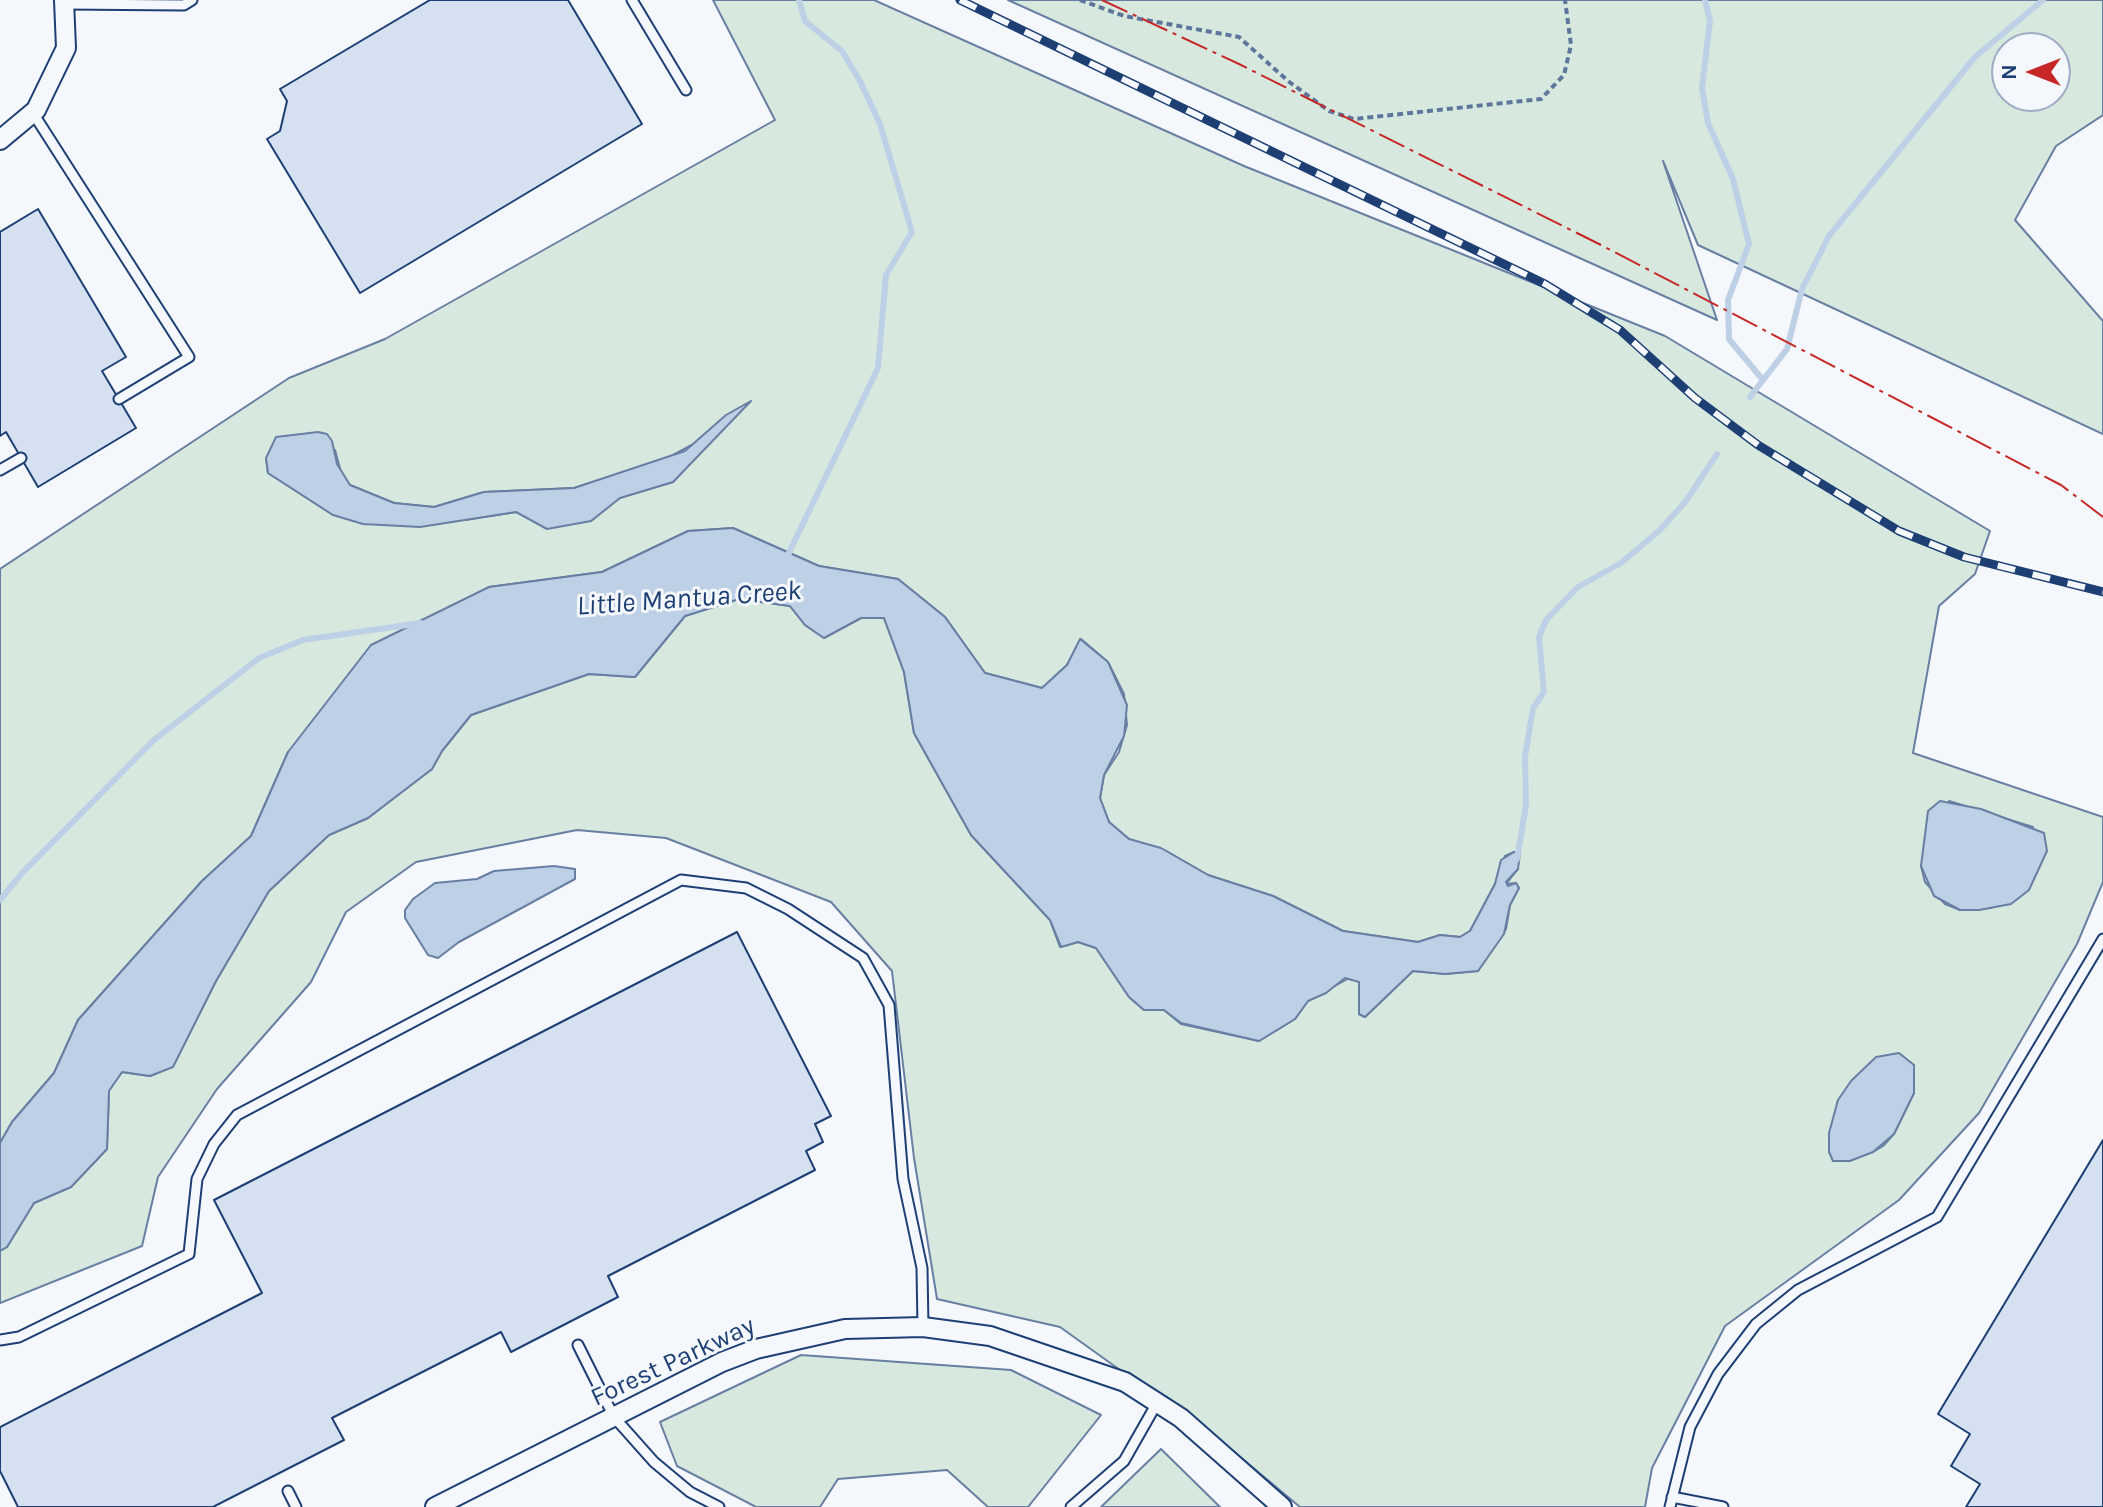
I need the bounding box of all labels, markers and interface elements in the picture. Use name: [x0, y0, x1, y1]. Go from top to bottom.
north arrow: [1991, 32, 2071, 112]
text: N: [1996, 64, 2022, 80]
water label: Little Mantua Creek: [576, 574, 802, 624]
street label: Forest Parkway: [586, 1310, 760, 1414]

